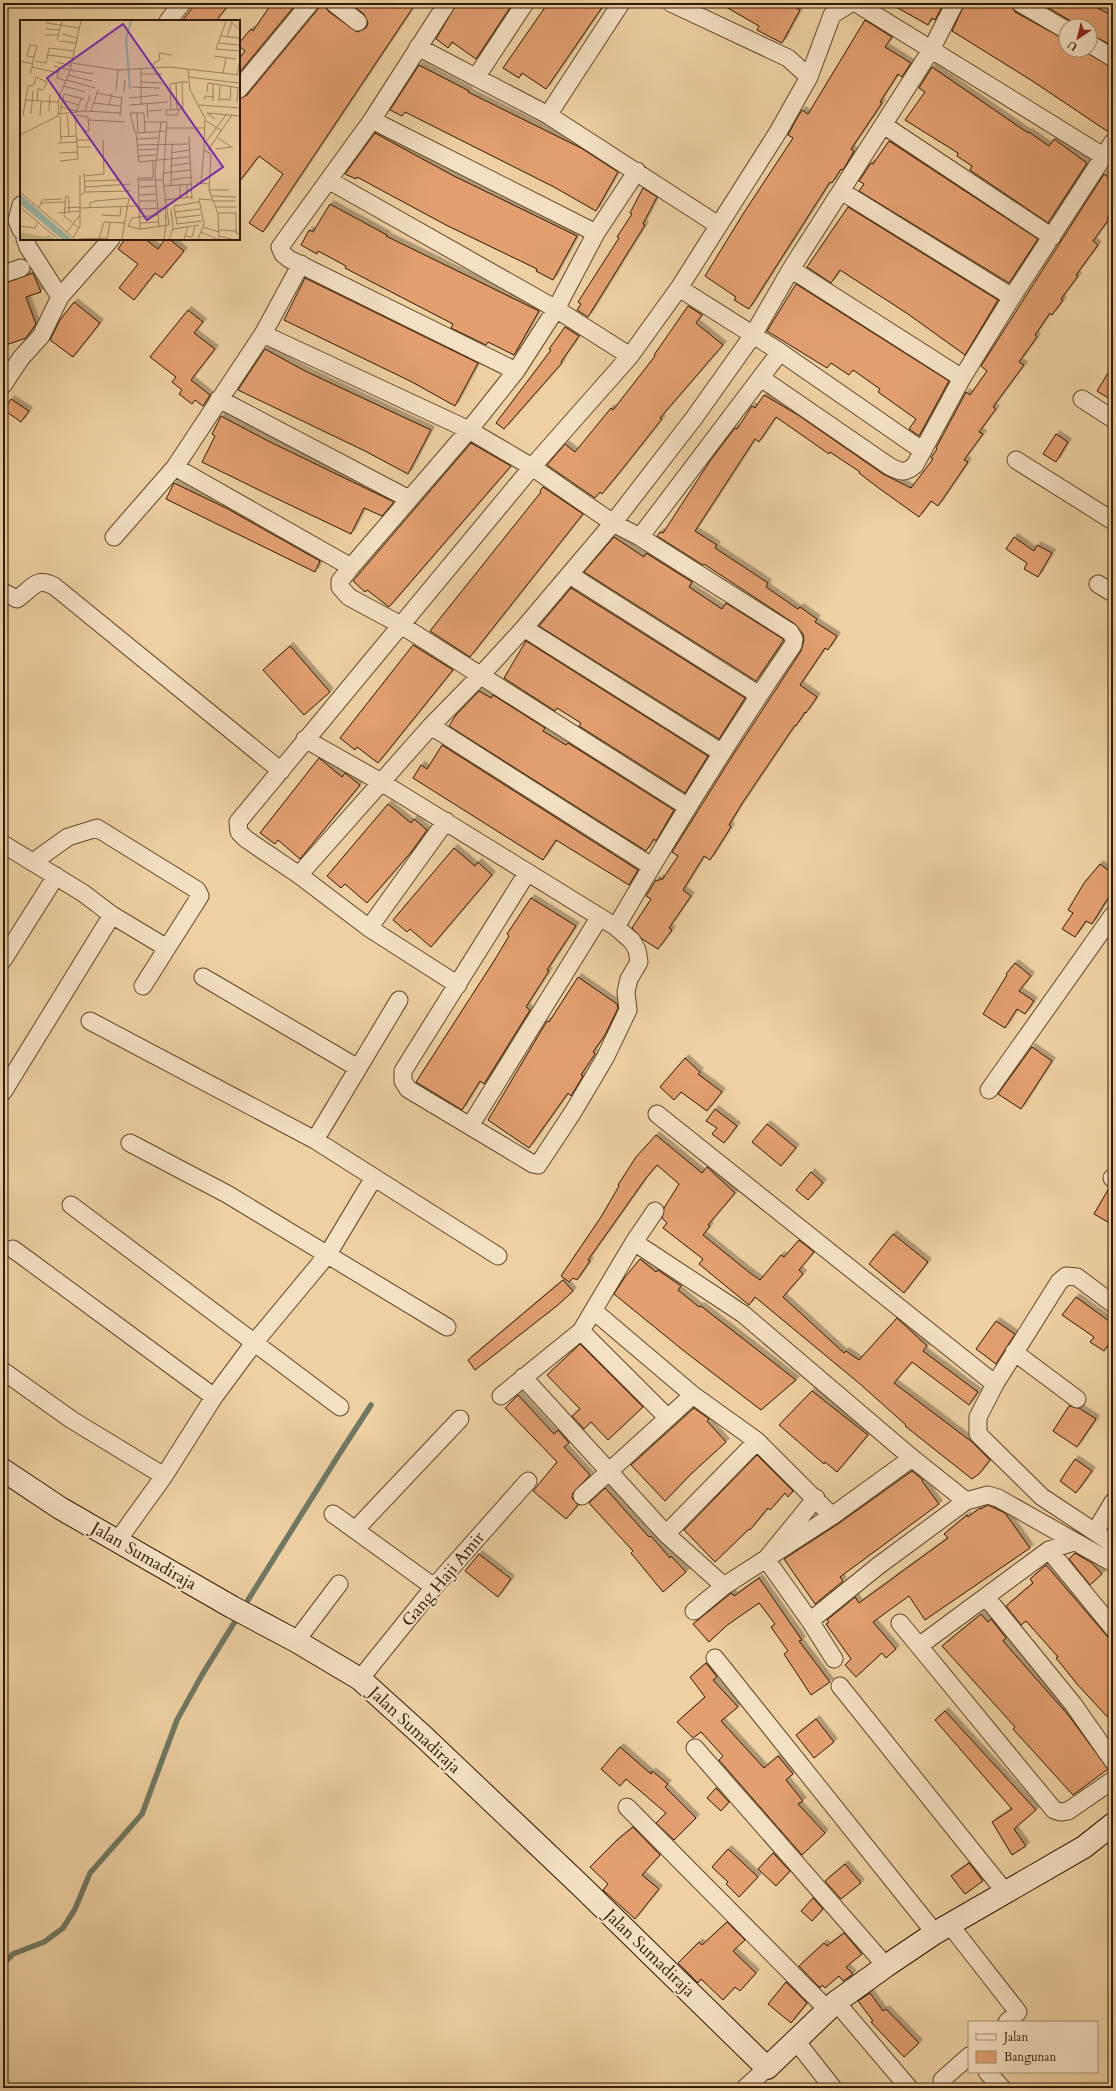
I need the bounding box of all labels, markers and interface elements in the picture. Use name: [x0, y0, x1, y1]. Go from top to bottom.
north arrow: [1058, 18, 1098, 58]
inset map: [20, 20, 240, 240]
text: U: [1065, 37, 1081, 55]
street label: Jalan Sumadiraja: [85, 1515, 201, 1596]
street label: Gang Haji Amir: [396, 1526, 490, 1631]
street label: Jalan Sumadiraja: [362, 1679, 466, 1779]
street label: Jalan Sumadiraja: [597, 1902, 701, 2003]
legend: [968, 2021, 1098, 2073]
text: Jalan: [1002, 2029, 1028, 2045]
text: Bangunan: [1004, 2049, 1056, 2065]

